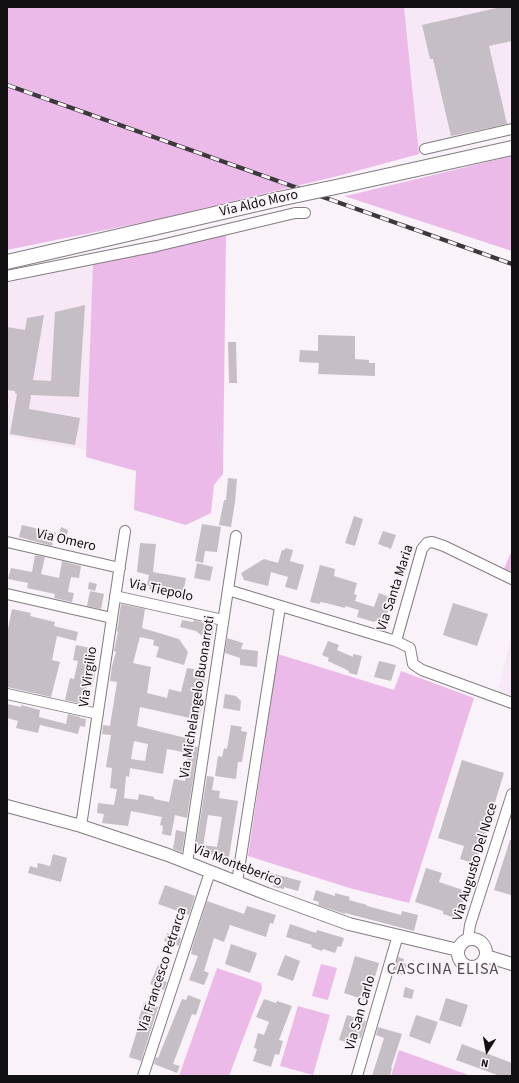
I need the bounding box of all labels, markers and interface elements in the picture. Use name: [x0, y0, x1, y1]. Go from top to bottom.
street label: Via Aldo Moro: [218, 187, 300, 221]
street label: Via Omero: [35, 526, 97, 556]
street label: Via Santa Maria: [374, 543, 418, 633]
street label: Via Tiepolo: [128, 576, 194, 606]
street label: Via Michelangelo Buonarroti: [177, 615, 219, 779]
street label: Via Virgilio: [76, 646, 102, 708]
street label: Via Augusto Del Noce: [450, 801, 502, 923]
street label: Via Monteberico: [190, 841, 284, 891]
street label: Via Francesco Petrarca: [135, 905, 191, 1035]
district label: CASCINA ELISA: [387, 960, 499, 980]
street label: Via San Carlo: [342, 974, 380, 1052]
north arrow: [467, 1031, 507, 1071]
text: N: [480, 1055, 490, 1071]

